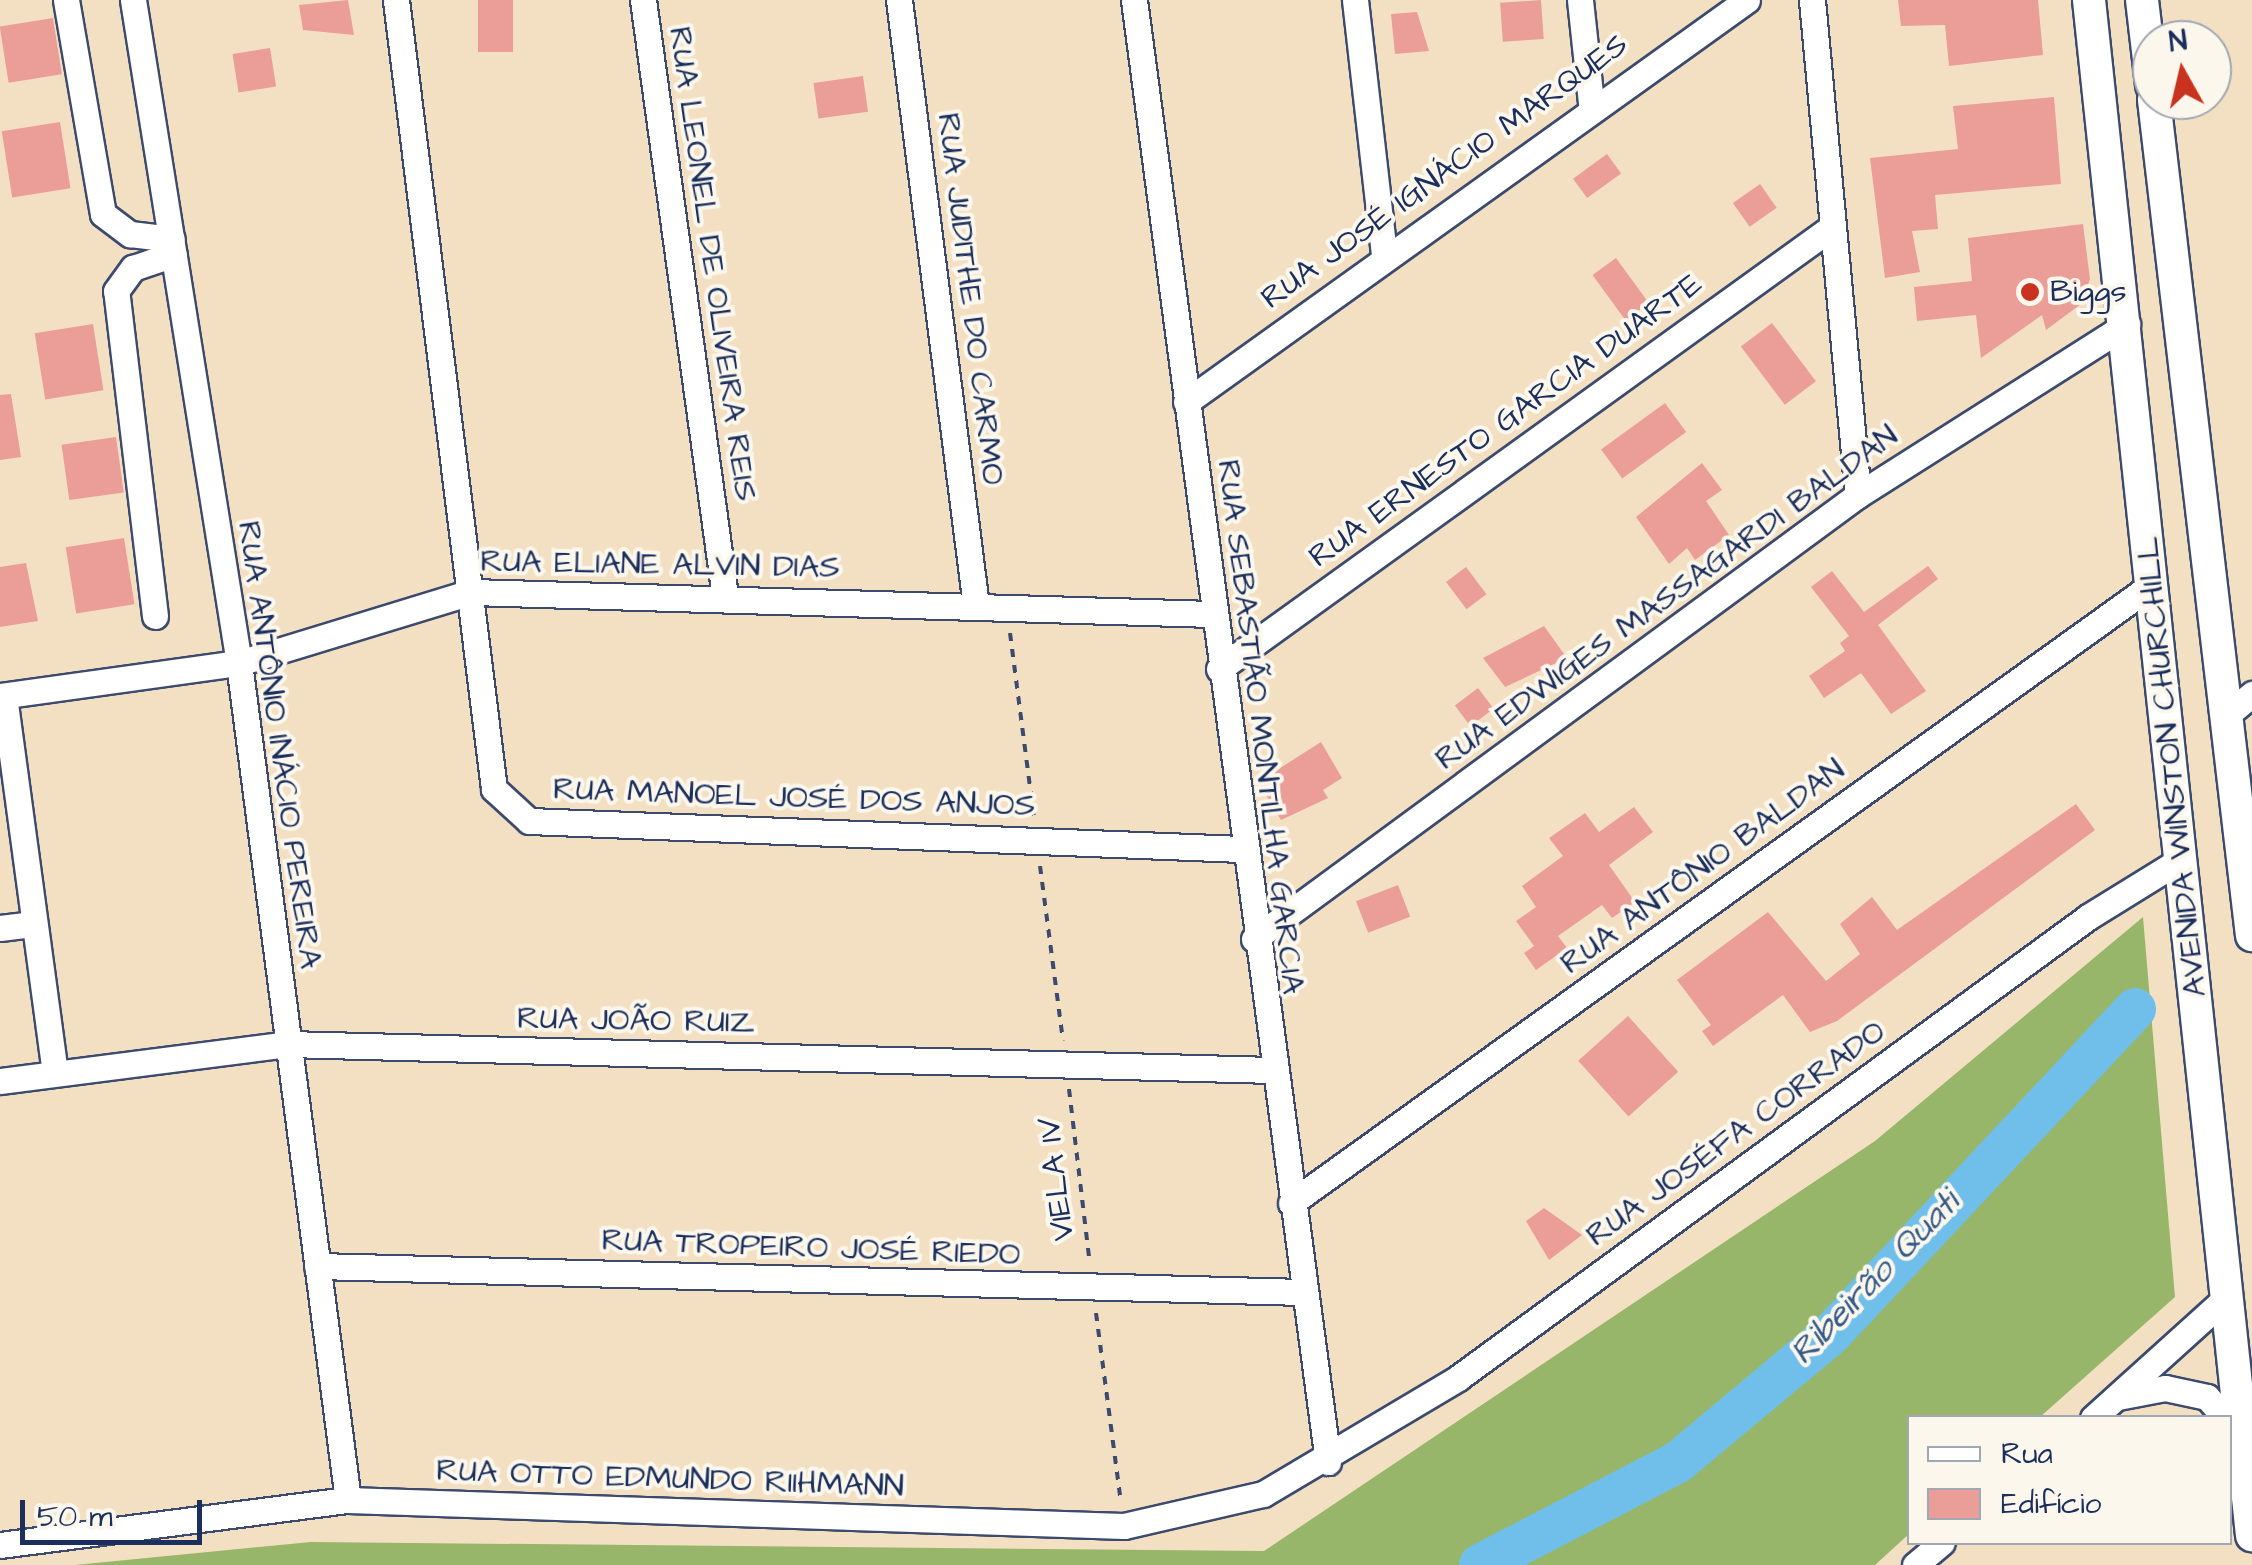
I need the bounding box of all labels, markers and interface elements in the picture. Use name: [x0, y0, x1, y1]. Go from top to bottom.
north arrow: [2132, 20, 2232, 120]
text: N: [2167, 21, 2189, 62]
street label: RUA LEONEL DE OLIVEIRA REIS: [660, 24, 764, 504]
street label: RUA JOSÉ IGNÁCIO MARQUES: [1254, 26, 1636, 318]
street label: RUA JUDITHE DO CARMO: [928, 111, 1012, 487]
street label: RUA ERNESTO GARCIA DUARTE: [1302, 265, 1710, 577]
place label: Biggs: [2050, 273, 2127, 311]
marker: Biggs: [2019, 281, 2041, 303]
street label: RUA EDWIGES MASSAGARDI BALDAN: [1428, 417, 1906, 779]
street label: RUA SEBASTIÃO MONTILHA GARCIA: [1208, 458, 1312, 996]
street label: RUA ANTÔNIO INÁCIO PEREIRA: [229, 519, 329, 971]
street label: AVENIDA WINSTON CHURCHILL: [2129, 535, 2215, 999]
street label: RUA ELIANE ALVIN DIAS: [480, 543, 840, 587]
street label: RUA ANTÔNIO BALDAN: [1553, 751, 1853, 983]
street label: RUA MANOEL JOSÉ DOS ANJOS: [552, 770, 1036, 826]
street label: RUA JOÃO RUIZ: [517, 1000, 755, 1042]
street label: RUA JOSÉFA CORRADO: [1579, 1013, 1893, 1255]
street label: VIELA IV: [1030, 1115, 1084, 1243]
water label: Ribeirão Quati: [1782, 1183, 1968, 1373]
street label: RUA TROPEIRO JOSÉ RIEDO: [601, 1222, 1021, 1274]
legend: [1907, 1415, 2232, 1545]
text: Rua: [2001, 1433, 2053, 1475]
street label: RUA OTTO EDMUNDO RIIHMANN: [436, 1452, 904, 1506]
scale bar: [25, 1480, 208, 1542]
text: Edifício: [2001, 1483, 2101, 1525]
text: 50 m: [37, 1496, 113, 1538]

